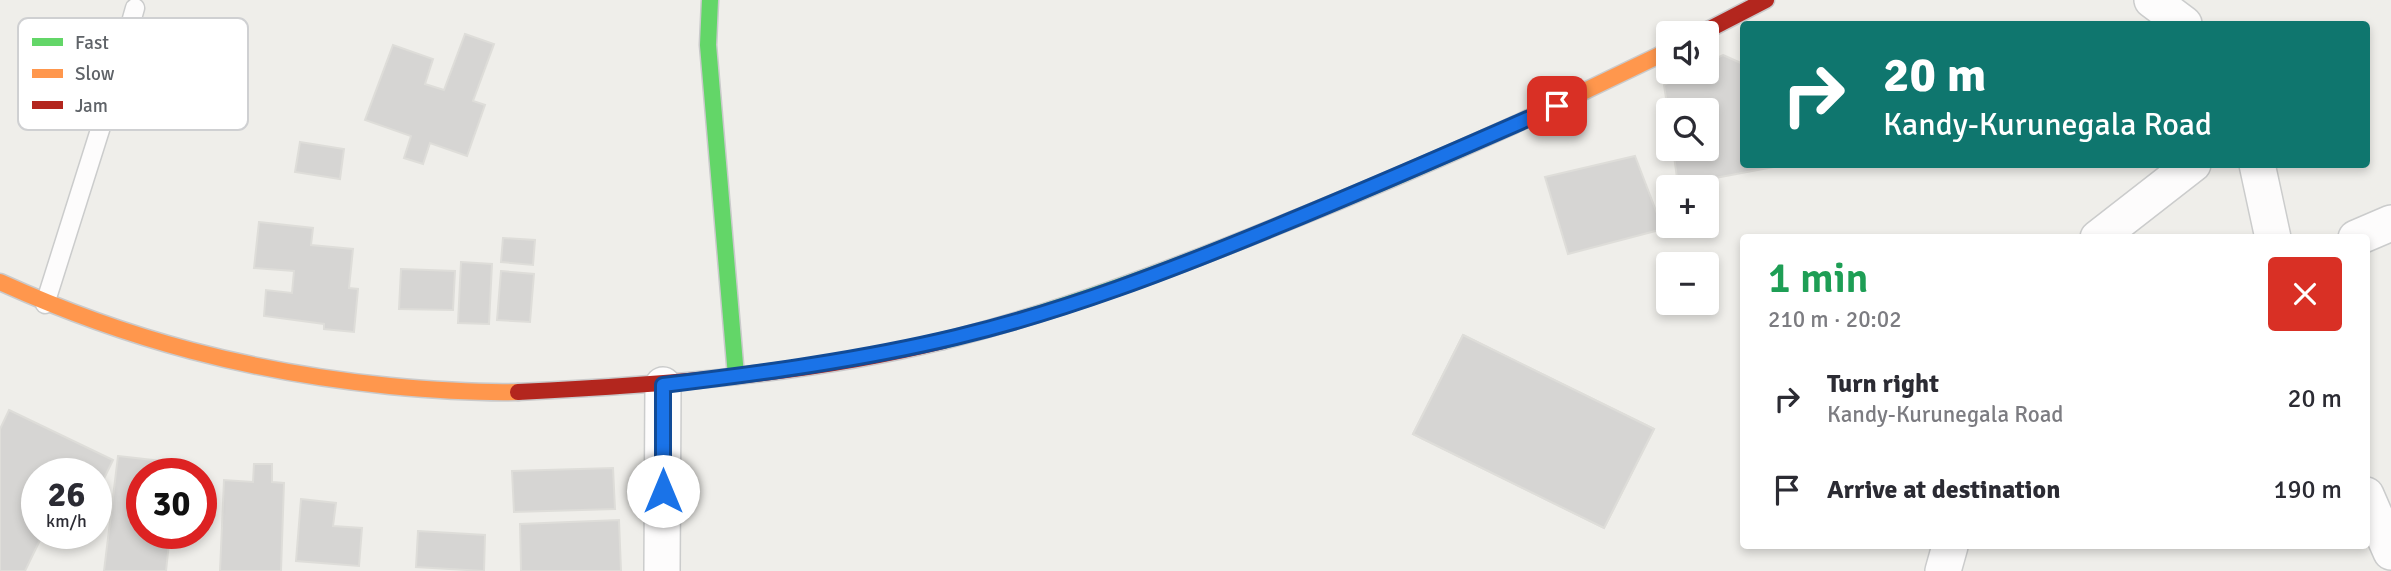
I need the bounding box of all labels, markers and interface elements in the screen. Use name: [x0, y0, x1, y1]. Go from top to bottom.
legend: [18, 18, 248, 130]
map controls: [1656, 21, 1719, 315]
button: sound: [1656, 21, 1719, 84]
text: Fast: [75, 31, 109, 55]
text: 20 m: [1883, 45, 1986, 105]
icon: right: [1768, 49, 1859, 140]
text: Slow: [75, 62, 115, 86]
pin: [1527, 76, 1587, 136]
icon: arrive: [1538, 87, 1576, 125]
text: Jam: [75, 94, 108, 118]
button: search: [1656, 98, 1719, 161]
text: Kandy-Kurunegala Road: [1883, 105, 2212, 144]
button: +: [1656, 175, 1719, 238]
button: −: [1656, 252, 1719, 315]
text: 1 min: [1768, 253, 1869, 304]
button: close: [2268, 257, 2342, 331]
text: 210 m · 20:02: [1768, 305, 1902, 334]
text: Turn right: [1827, 368, 1939, 400]
icon: right: [1768, 380, 1806, 418]
text: 20 m: [2287, 383, 2342, 415]
text: Kandy-Kurunegala Road: [1827, 400, 2063, 429]
position arrow: [626, 454, 700, 528]
speed limit sign: 30: [126, 458, 217, 549]
icon: arrive: [1768, 471, 1806, 509]
text: 26: [48, 473, 85, 516]
text: Arrive at destination: [1827, 474, 2060, 506]
text: 190 m: [2273, 474, 2342, 506]
text: km/h: [46, 510, 87, 532]

